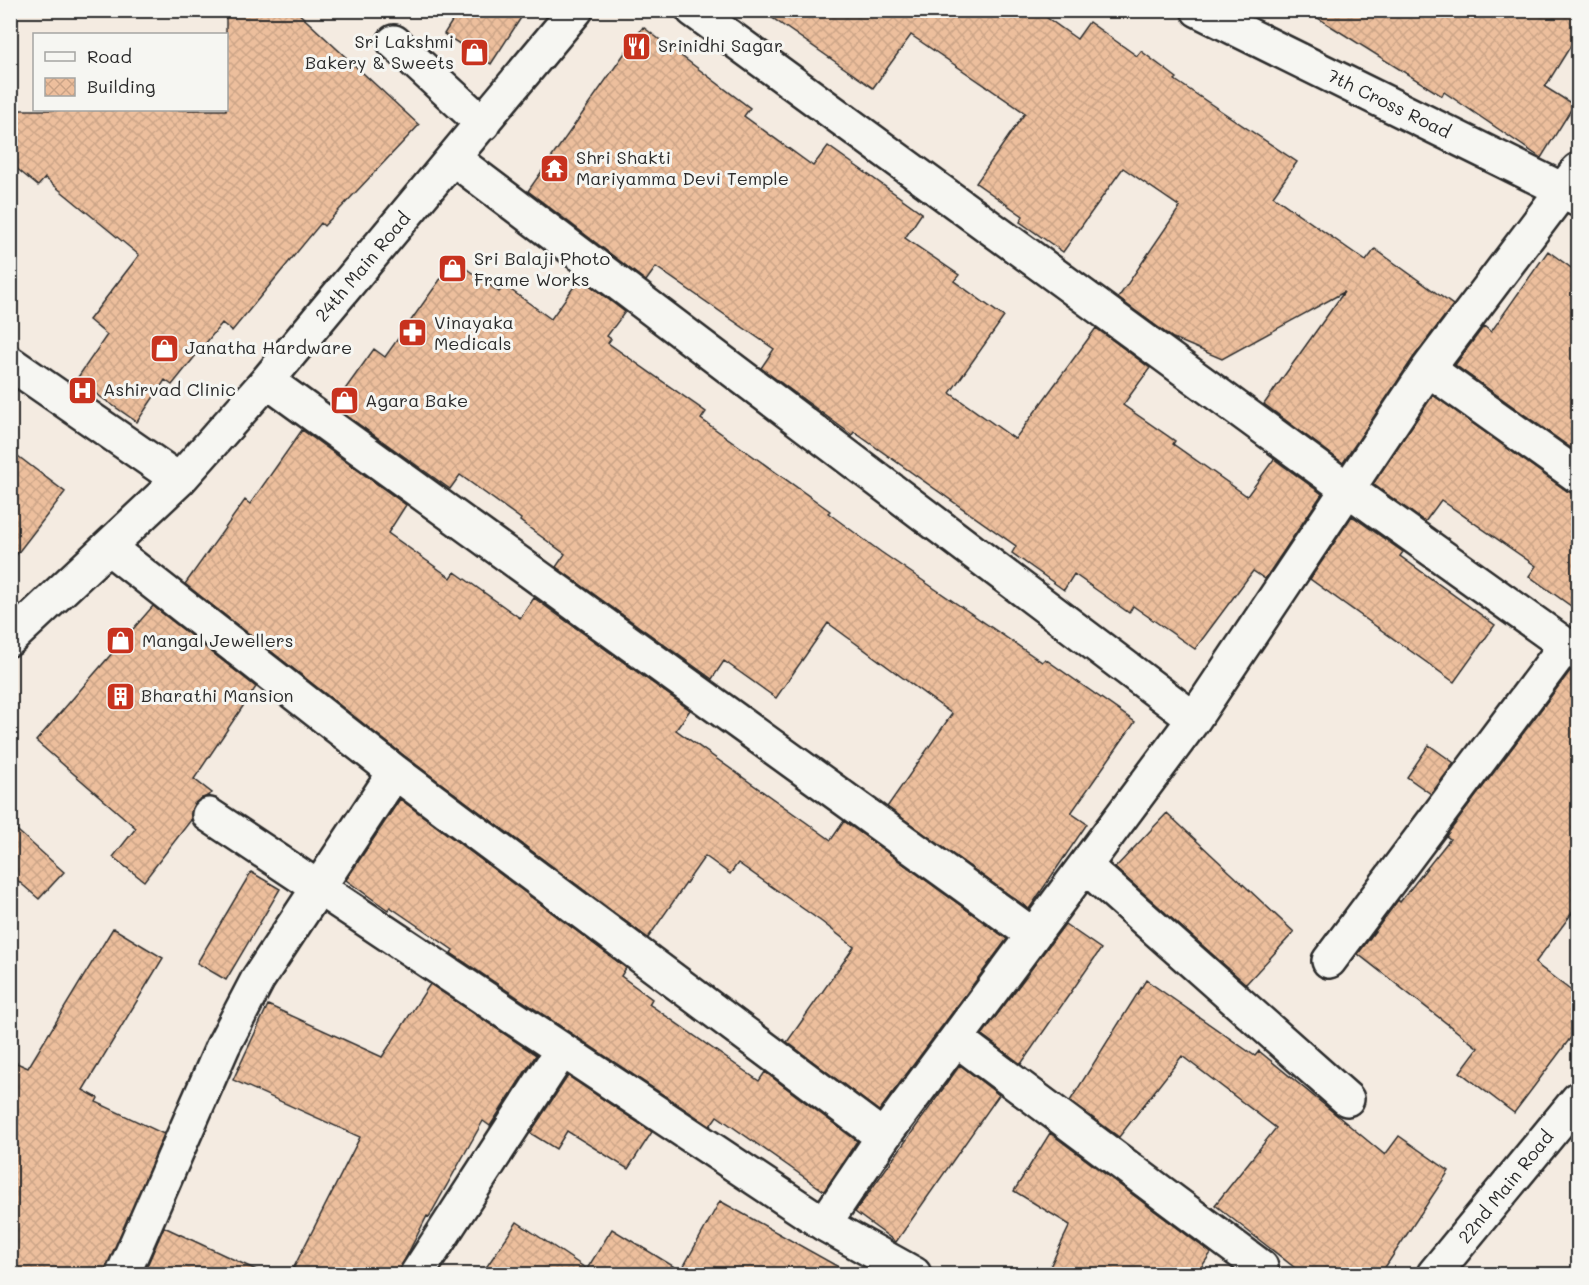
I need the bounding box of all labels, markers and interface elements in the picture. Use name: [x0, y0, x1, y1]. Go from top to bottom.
place label: Sri Lakshmi Bakery & Sweets: [305, 29, 454, 74]
restaurant icon: Srinidhi Sagar: [621, 30, 653, 62]
legend: [33, 33, 228, 111]
place label: Srinidhi Sagar: [658, 33, 783, 57]
shop icon: Sri Lakshmi Bakery & Sweets: [459, 36, 491, 68]
text: Road: [87, 44, 132, 68]
street label: 7th Cross Road: [1324, 63, 1455, 143]
text: Building: [87, 74, 155, 98]
place label: Shri Shakti Mariyamma Devi Temple: [576, 145, 789, 190]
temple icon: Shri Shakti Mariyamma Devi Temple: [539, 152, 571, 184]
street label: 24th Main Road: [309, 207, 415, 326]
place label: Sri Balaji Photo Frame Works: [474, 246, 611, 291]
shop icon: Sri Balaji Photo Frame Works: [437, 253, 469, 285]
place label: Vinayaka Medicals: [434, 310, 514, 355]
pharmacy icon: Vinayaka Medicals: [397, 317, 429, 349]
shop icon: Janatha Hardware: [148, 332, 180, 364]
place label: Janatha Hardware: [185, 335, 352, 359]
hospital icon: Ashirvad Clinic: [66, 374, 98, 406]
place label: Ashirvad Clinic: [103, 377, 236, 401]
shop icon: Agara Bake: [328, 385, 360, 417]
place label: Agara Bake: [365, 388, 468, 412]
shop icon: Mangal Jewellers: [105, 625, 137, 657]
place label: Mangal Jewellers: [142, 628, 294, 652]
building icon: Bharathi Mansion: [104, 680, 136, 712]
place label: Bharathi Mansion: [141, 683, 294, 707]
street label: 22nd Main Road: [1452, 1125, 1558, 1248]

